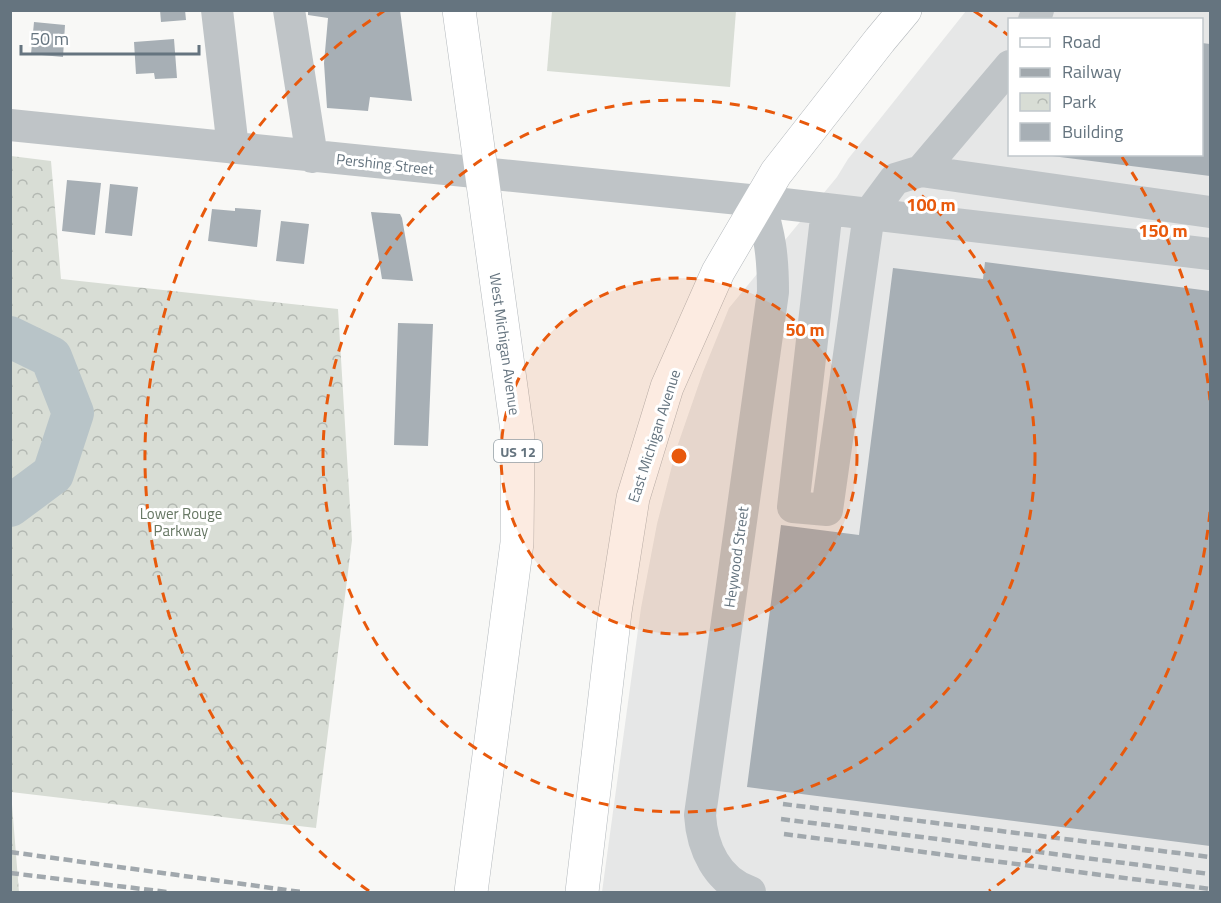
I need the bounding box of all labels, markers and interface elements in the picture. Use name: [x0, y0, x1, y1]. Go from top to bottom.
scale bar: [21, 18, 200, 56]
legend: [1008, 18, 1203, 156]
text: 50 m: [30, 25, 69, 52]
text: Road: [1062, 28, 1101, 55]
text: Railway: [1062, 58, 1122, 85]
text: Park: [1062, 88, 1097, 115]
text: Building: [1062, 118, 1123, 145]
street label: Pershing Street: [335, 147, 435, 181]
text: 100 m: [906, 191, 956, 218]
text: 150 m: [1138, 217, 1188, 244]
street label: West Michigan Avenue: [484, 271, 526, 417]
text: 50 m: [785, 316, 825, 343]
street label: East Michigan Avenue: [622, 367, 686, 505]
road number: US 12: [494, 440, 542, 462]
centre of rings: [669, 446, 689, 466]
park label: Lower Rouge Parkway: [140, 502, 222, 542]
street label: Heywood Street: [718, 504, 755, 609]

